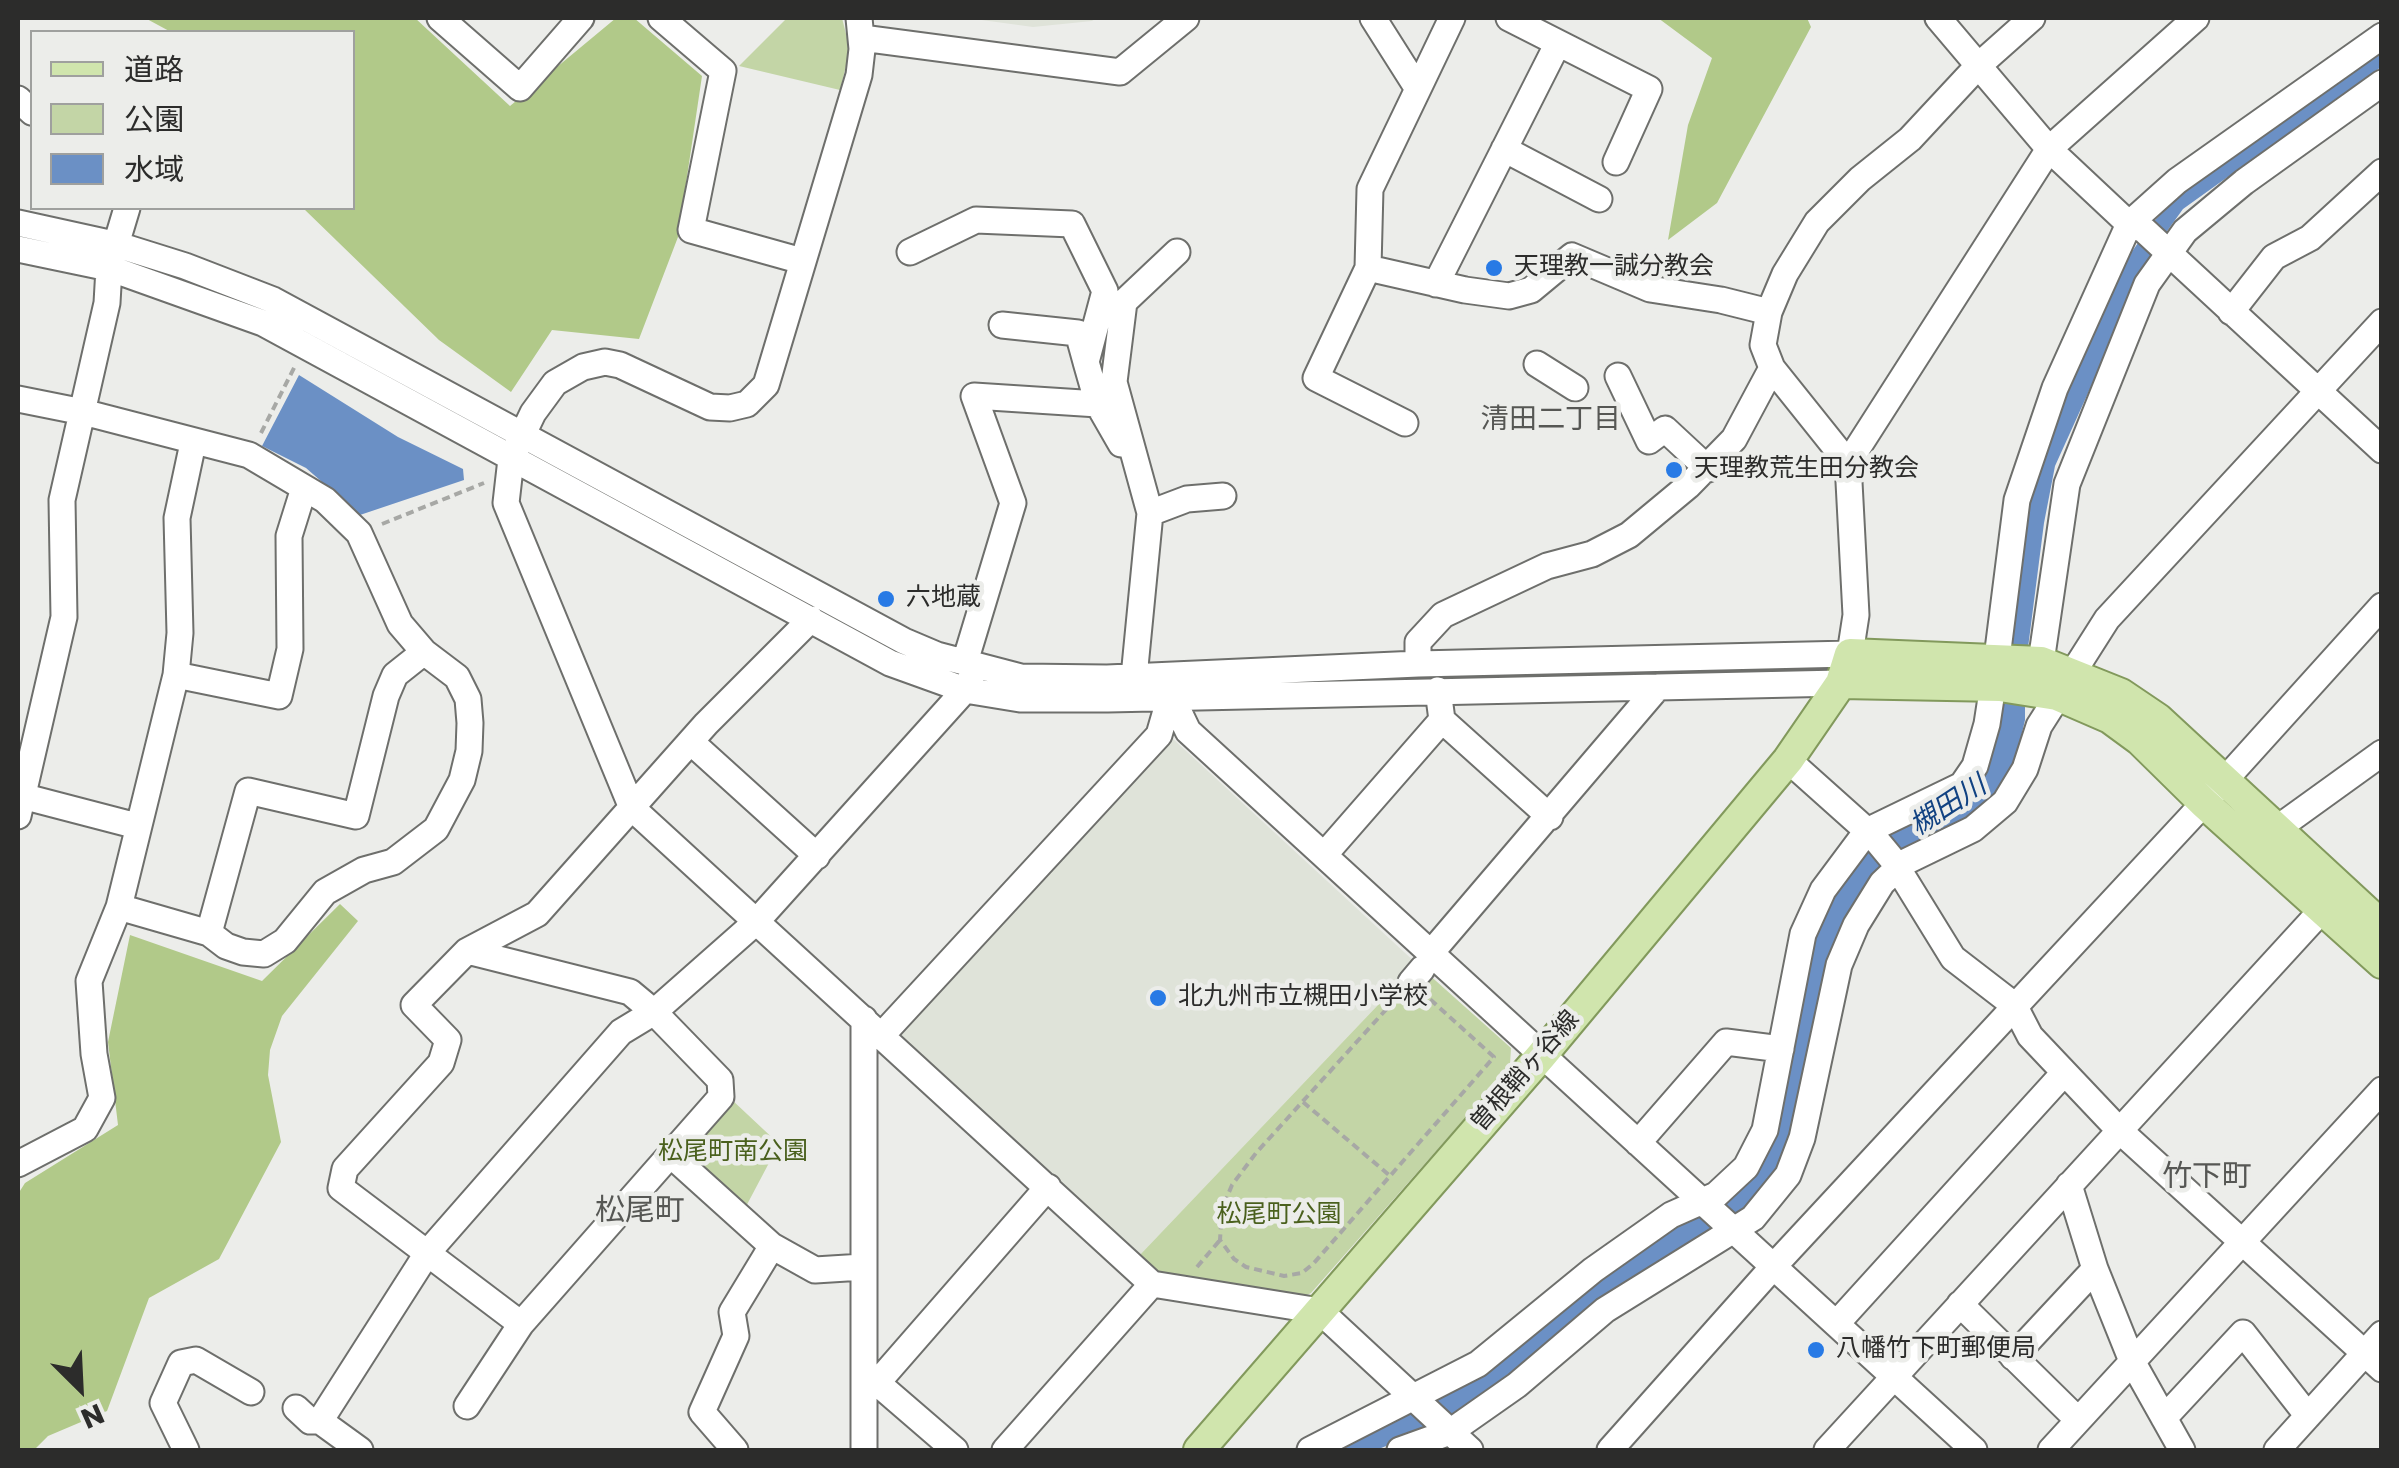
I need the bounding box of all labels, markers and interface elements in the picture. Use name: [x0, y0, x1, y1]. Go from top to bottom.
legend: [30, 30, 355, 210]
text: 道路: [124, 48, 184, 91]
text: 公園: [124, 98, 184, 141]
text: 水域: [124, 148, 184, 191]
place label: 天理教一誠分教会: [1514, 253, 1714, 283]
marker: 天理教一誠分教会: [1483, 257, 1505, 279]
district label: 清田二丁目: [1481, 404, 1621, 438]
place label: 天理教荒生田分教会: [1694, 455, 1919, 485]
marker: 天理教荒生田分教会: [1663, 459, 1685, 481]
place label: 六地蔵: [906, 584, 981, 614]
marker: 六地蔵: [875, 588, 897, 610]
water label: 槻田川: [1905, 770, 1993, 844]
place label: 北九州市立槻田小学校: [1178, 983, 1428, 1013]
marker: 北九州市立槻田小学校: [1147, 987, 1169, 1009]
street label: 曽根鞘ヶ谷線: [1465, 1006, 1587, 1138]
park label: 松尾町南公園: [658, 1138, 808, 1168]
district label: 竹下町: [2162, 1160, 2252, 1196]
district label: 松尾町: [595, 1194, 685, 1230]
park label: 松尾町公園: [1217, 1201, 1341, 1231]
place label: 八幡竹下町郵便局: [1836, 1335, 2036, 1365]
north arrow: [30, 1338, 130, 1438]
marker: 八幡竹下町郵便局: [1805, 1339, 1827, 1361]
text: N: [75, 1394, 110, 1438]

